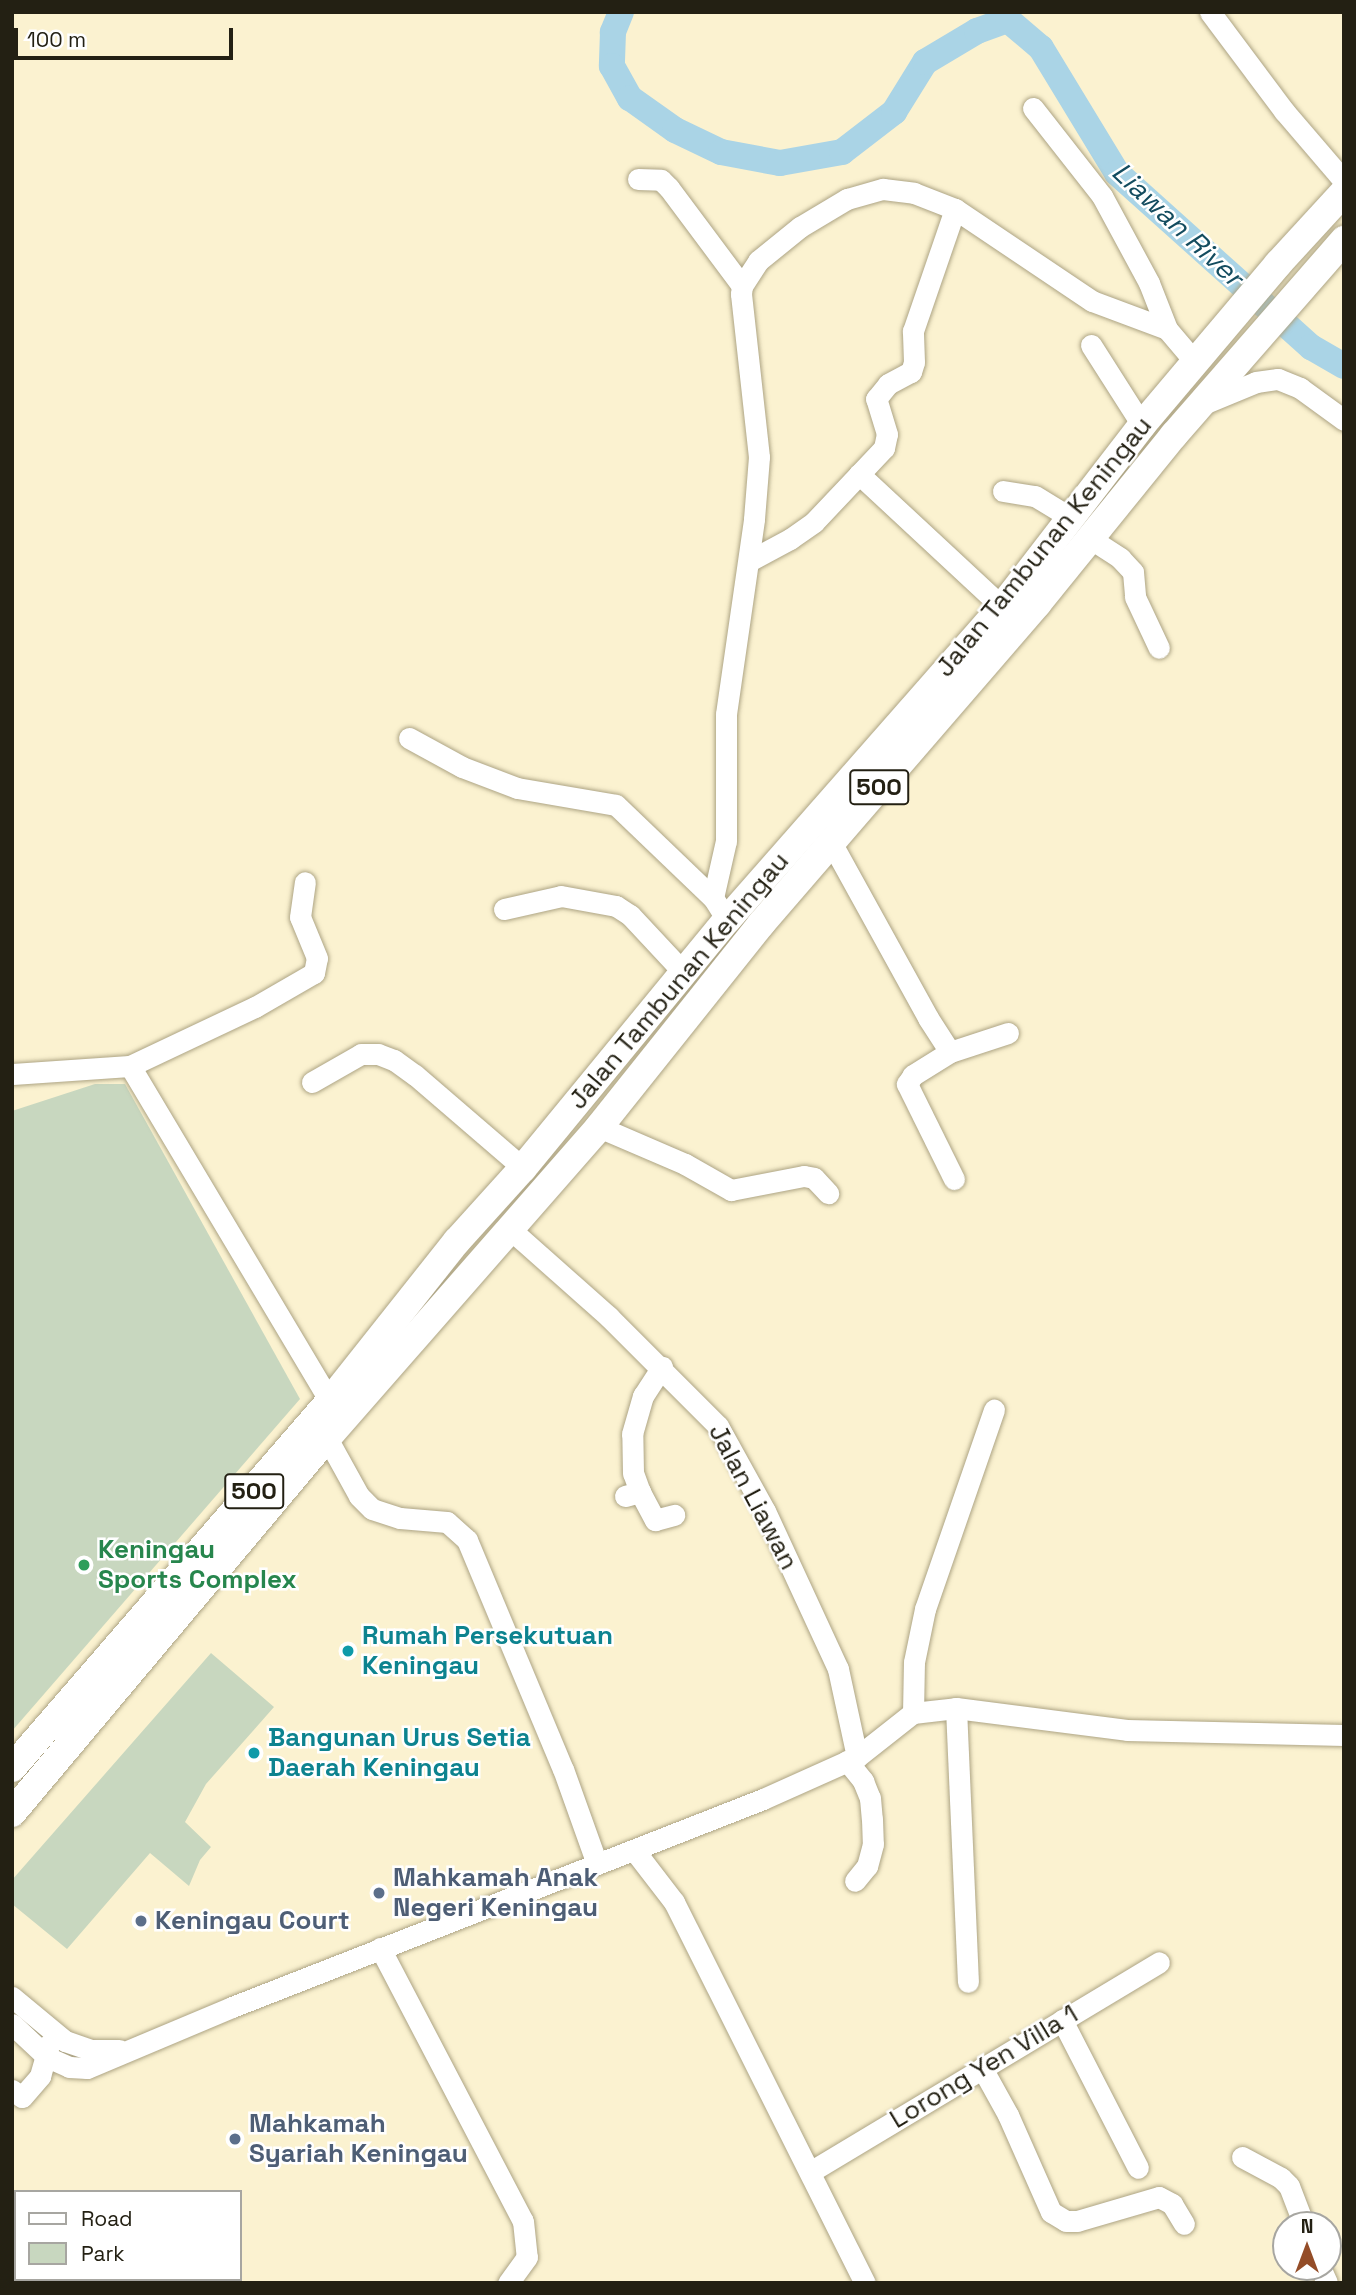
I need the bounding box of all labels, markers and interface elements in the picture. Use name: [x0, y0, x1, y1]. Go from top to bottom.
scale bar: [18, 14, 236, 58]
text: 100 m: [27, 26, 86, 53]
water label: Liawan River: [1106, 155, 1250, 293]
street label: Jalan Tambunan Keningau: [929, 410, 1159, 684]
road number: 500: [848, 766, 910, 808]
street label: Jalan Tambunan Keningau: [562, 846, 796, 1116]
street label: Jalan Liawan: [702, 1419, 804, 1575]
road number: 500: [222, 1470, 286, 1512]
place label: Keningau Sports Complex: [98, 1534, 297, 1596]
marker: Keningau Sports Complex: [76, 1557, 92, 1573]
place label: Rumah Persekutuan Keningau: [362, 1620, 613, 1682]
marker: Rumah Persekutuan Keningau: [340, 1643, 356, 1659]
place label: Bangunan Urus Setia Daerah Keningau: [268, 1722, 531, 1784]
marker: Bangunan Urus Setia Daerah Keningau: [246, 1745, 262, 1761]
place label: Mahkamah Anak Negeri Keningau: [393, 1862, 598, 1924]
marker: Mahkamah Anak Negeri Keningau: [371, 1885, 387, 1901]
place label: Keningau Court: [155, 1905, 350, 1937]
marker: Keningau Court: [133, 1913, 149, 1929]
street label: Lorong Yen Villa 1: [884, 1998, 1084, 2136]
place label: Mahkamah Syariah Keningau: [249, 2108, 468, 2170]
marker: Mahkamah Syariah Keningau: [227, 2131, 243, 2147]
legend: [14, 2190, 242, 2281]
text: Road: [81, 2205, 133, 2232]
north arrow: [1272, 2211, 1342, 2281]
text: N: [1301, 2214, 1313, 2239]
text: Park: [81, 2240, 125, 2267]

